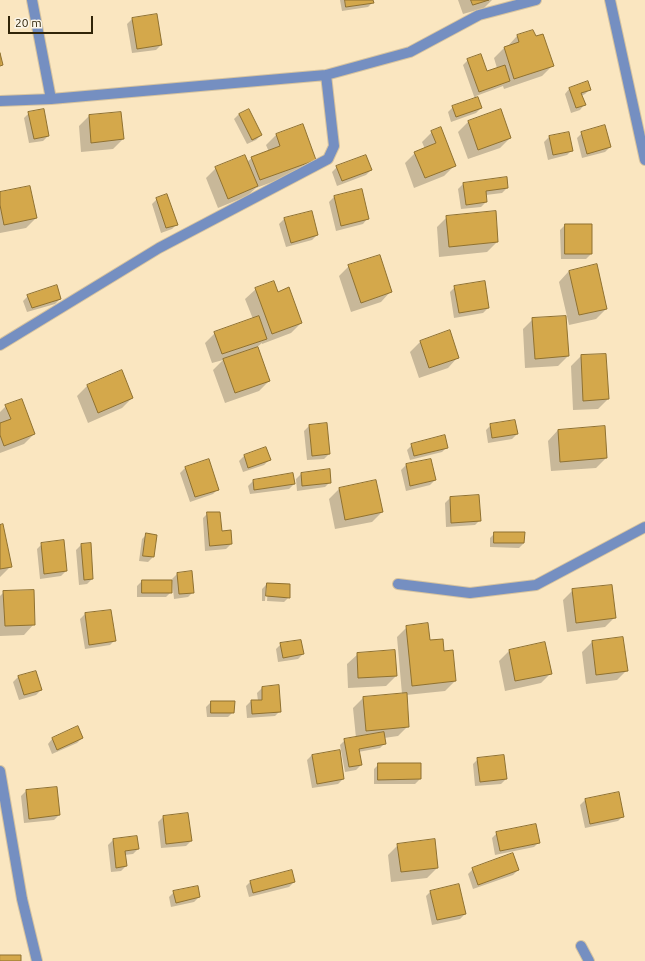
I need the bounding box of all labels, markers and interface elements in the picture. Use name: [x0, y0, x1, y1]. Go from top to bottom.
scale bar: [10, 8, 95, 34]
text: 20 m: [15, 16, 42, 29]

